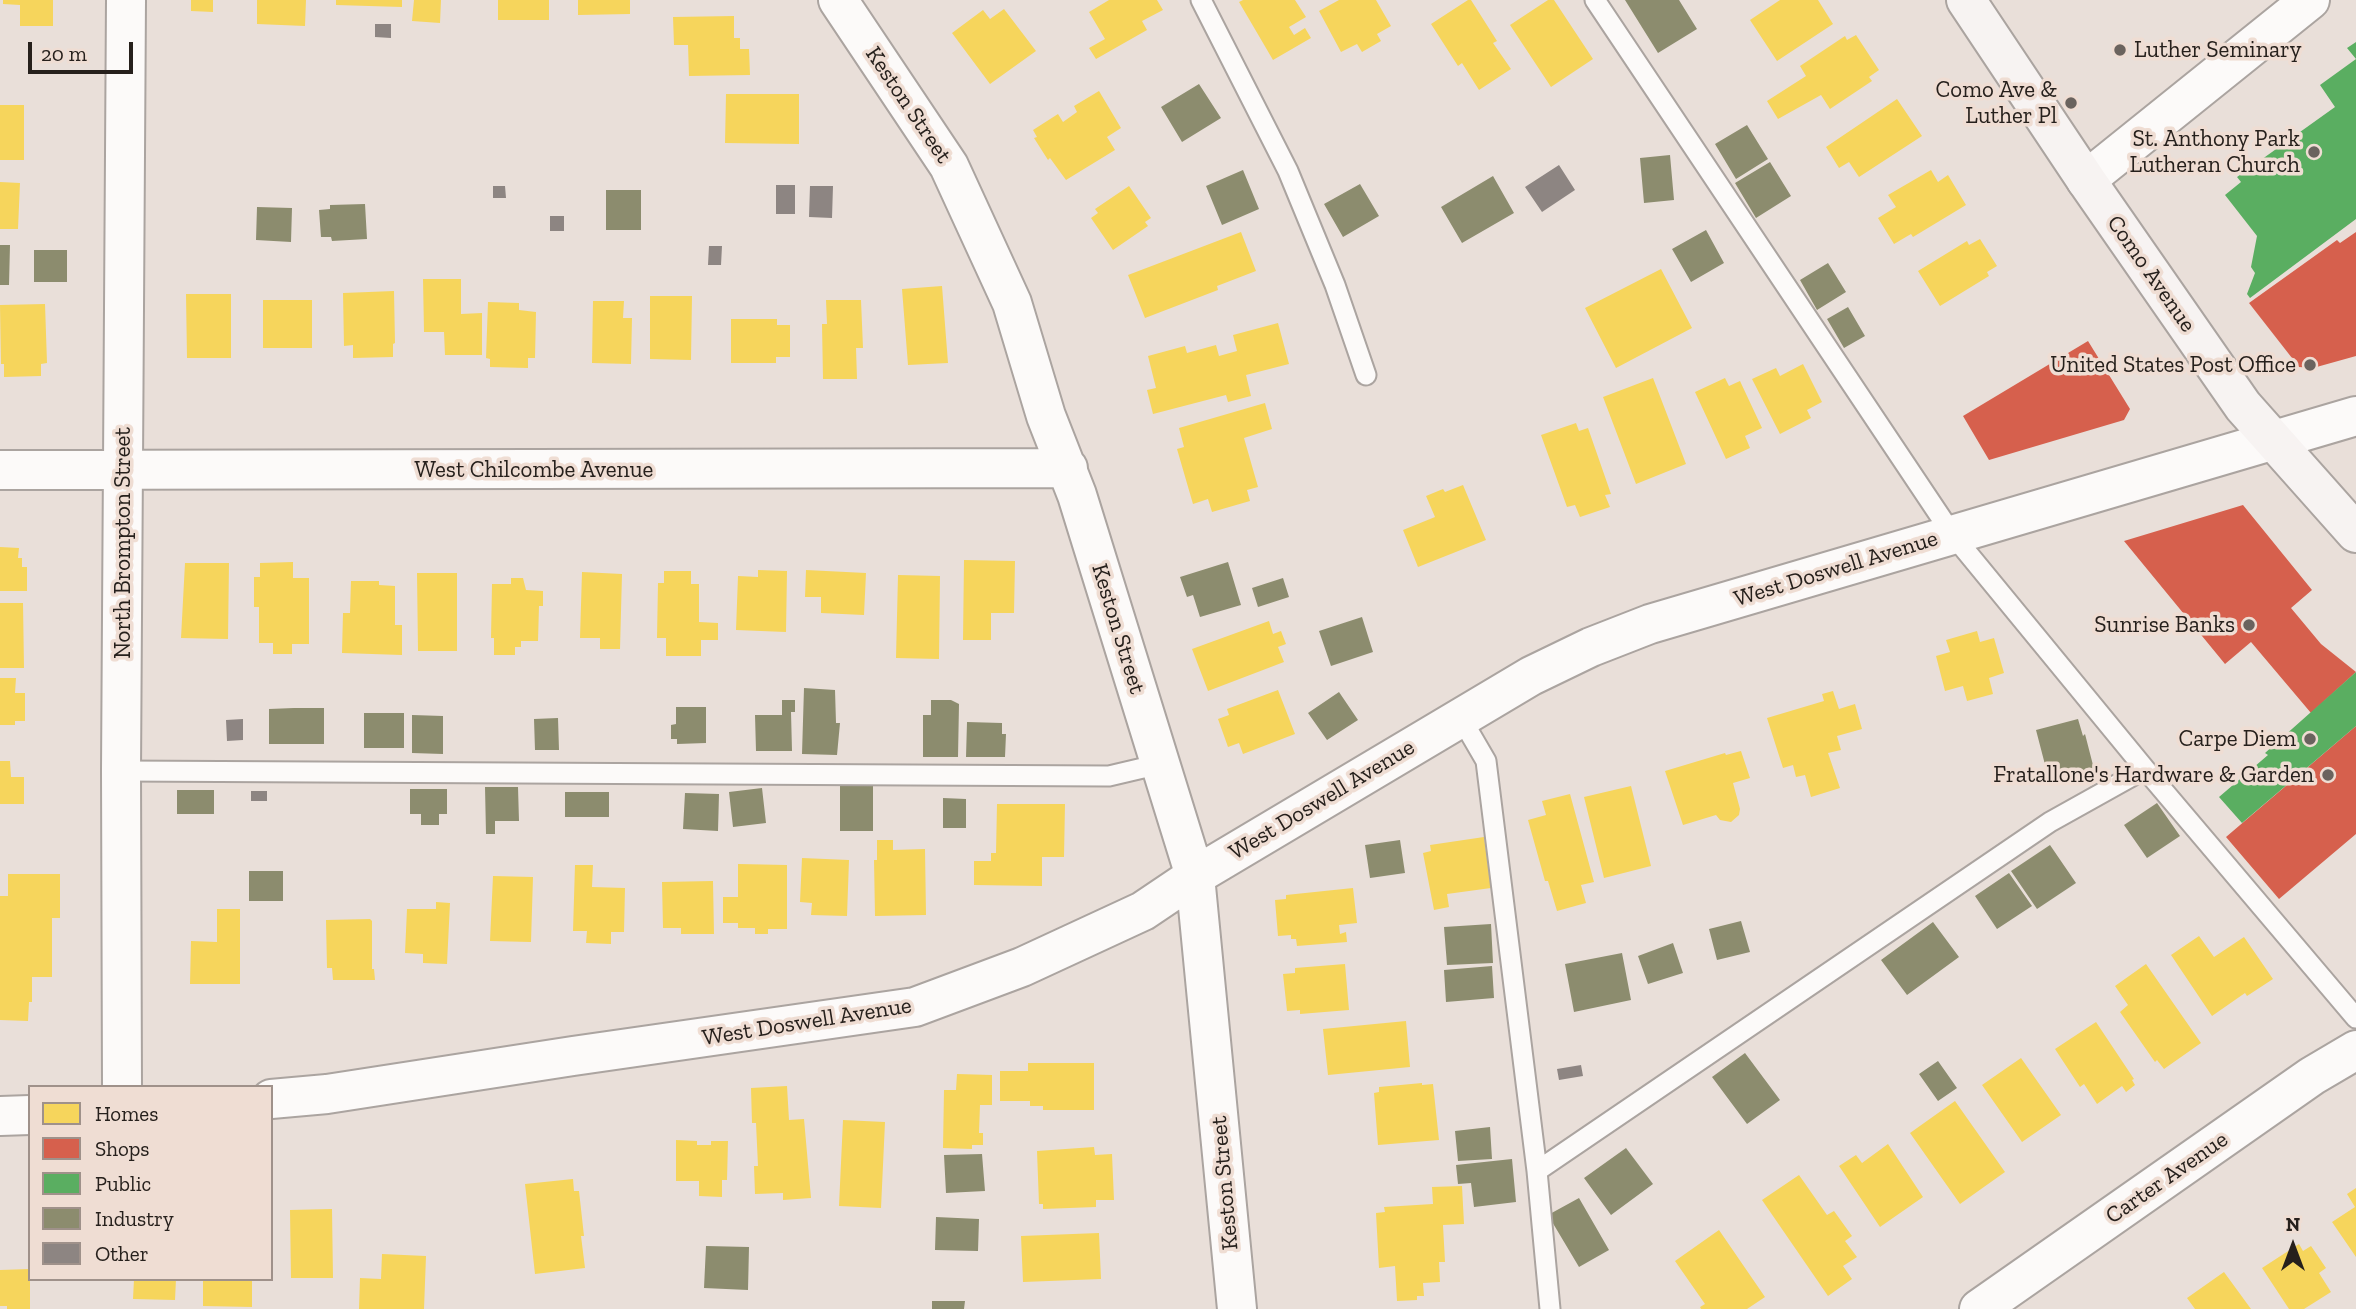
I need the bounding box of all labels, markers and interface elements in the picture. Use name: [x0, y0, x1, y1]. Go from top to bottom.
scale bar: [32, 28, 136, 72]
place label: Luther Seminary: [2134, 36, 2301, 64]
text: 20 m: [41, 41, 87, 66]
street label: Keston Street: [859, 42, 957, 168]
marker: Luther Seminary: [2112, 42, 2128, 58]
place label: Como Ave & Luther Pl: [1935, 76, 2057, 130]
marker: Como Ave & Luther Pl: [2063, 95, 2079, 111]
place label: St. Anthony Park Lutheran Church: [2130, 125, 2300, 179]
marker: St. Anthony Park Lutheran Church: [2306, 144, 2322, 160]
street label: Como Avenue: [2101, 210, 2201, 338]
place label: United States Post Office: [2050, 351, 2296, 379]
marker: United States Post Office: [2302, 357, 2318, 373]
street label: North Brompton Street: [109, 427, 137, 659]
street label: West Chilcombe Avenue: [415, 456, 653, 484]
street label: West Doswell Avenue: [1731, 525, 1941, 613]
street label: Keston Street: [1085, 561, 1151, 697]
place label: Sunrise Banks: [2094, 611, 2235, 639]
marker: Sunrise Banks: [2241, 617, 2257, 633]
place label: Carpe Diem: [2178, 725, 2296, 753]
marker: Carpe Diem: [2302, 731, 2318, 747]
street label: West Doswell Avenue: [1224, 734, 1420, 866]
place label: Fratallone's Hardware & Garden: [1993, 761, 2314, 789]
marker: Fratallone's Hardware & Garden: [2320, 767, 2336, 783]
street label: West Doswell Avenue: [700, 992, 914, 1052]
legend: [28, 1085, 273, 1281]
text: Homes: [95, 1101, 158, 1126]
street label: Keston Street: [1205, 1115, 1245, 1251]
street label: Carter Avenue: [2101, 1126, 2233, 1230]
text: Shops: [95, 1136, 149, 1161]
text: Public: [95, 1171, 151, 1196]
text: Industry: [95, 1206, 174, 1231]
north arrow: [2258, 1211, 2328, 1281]
text: N: [2286, 1213, 2300, 1236]
text: Other: [95, 1241, 149, 1266]

